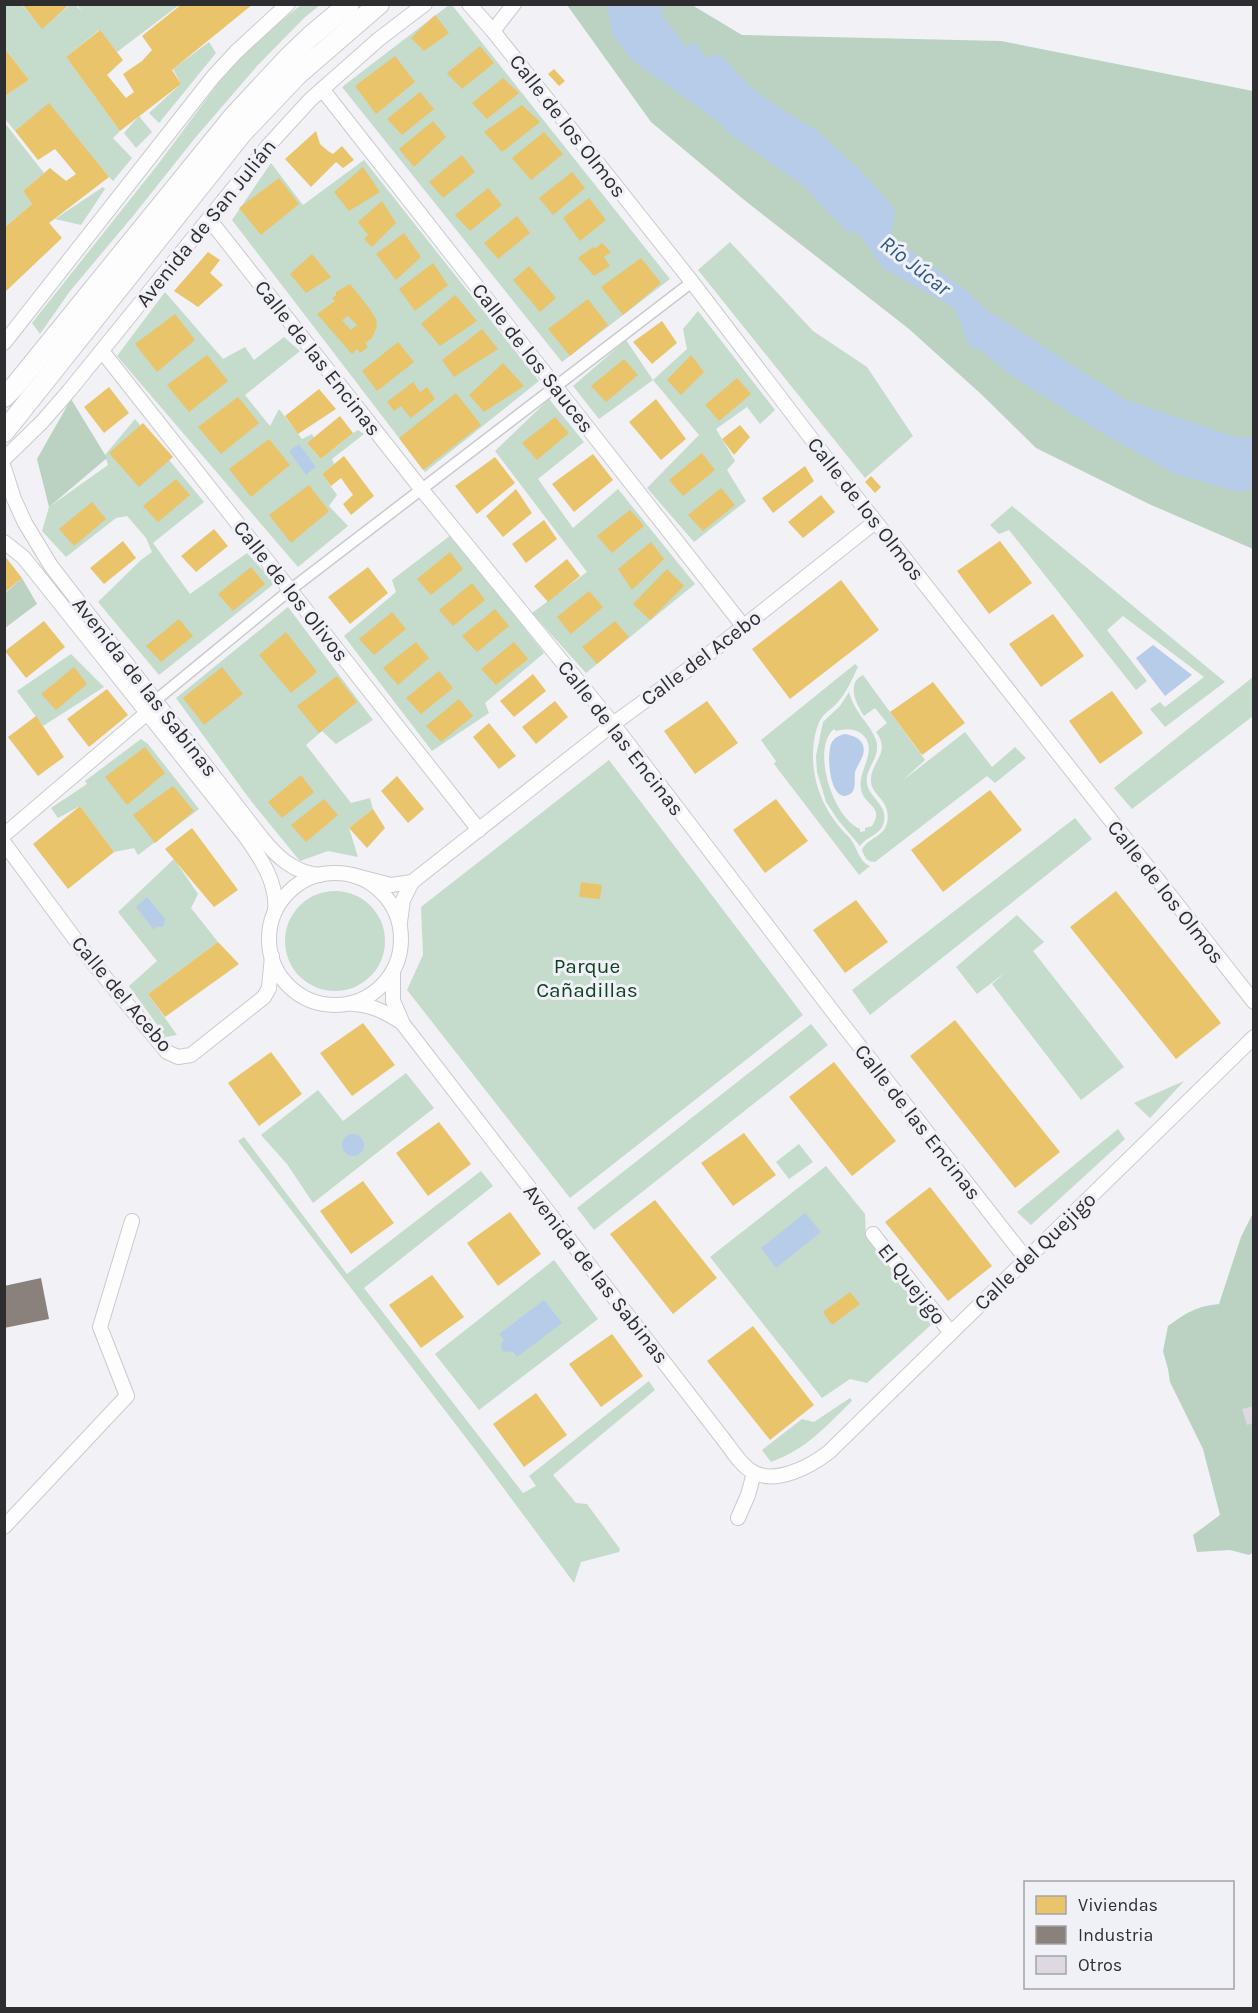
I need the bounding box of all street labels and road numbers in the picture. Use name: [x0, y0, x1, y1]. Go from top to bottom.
street label: Calle de los Olmos: [505, 50, 631, 202]
street label: Avenida de San Julián: [131, 134, 281, 312]
street label: Calle de las Encinas: [250, 276, 386, 440]
street label: Calle de los Sauces: [467, 278, 599, 438]
street label: Calle de los Olmos: [803, 433, 929, 585]
street label: Calle de los Olivos: [228, 516, 354, 666]
street label: Avenida de las Sabinas: [68, 593, 222, 781]
street label: Calle del Acebo: [636, 605, 766, 711]
street label: Calle de las Encinas: [553, 656, 689, 820]
street label: Calle de los Olmos: [1103, 816, 1229, 968]
street label: Calle del Acebo: [67, 931, 177, 1057]
street label: Calle de las Encinas: [850, 1040, 986, 1204]
street label: Avenida de las Sabinas: [519, 1180, 673, 1368]
street label: Calle del Quejigo: [969, 1187, 1101, 1315]
street label: El Quejigo: [873, 1239, 951, 1329]

